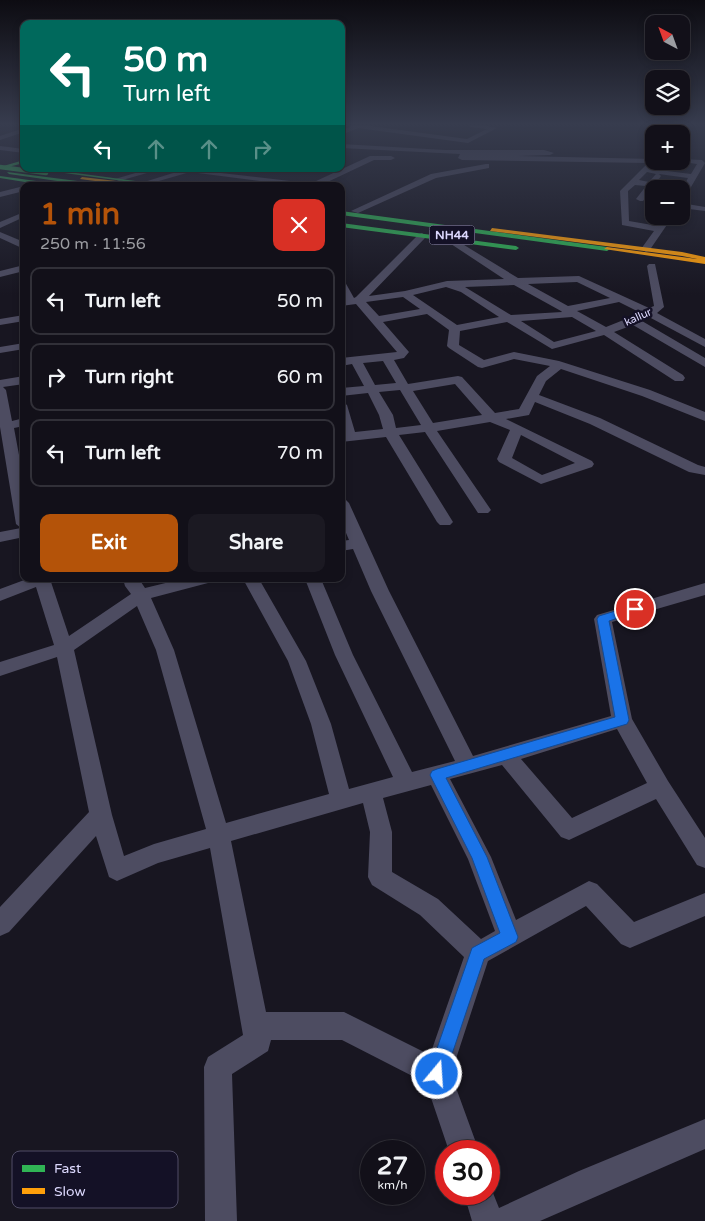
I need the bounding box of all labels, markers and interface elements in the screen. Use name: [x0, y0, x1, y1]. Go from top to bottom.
north arrow: [645, 15, 690, 60]
map controls: [645, 15, 690, 225]
text: 50 m: [123, 39, 208, 81]
icon: left: [40, 40, 105, 105]
button: layers: [645, 70, 690, 115]
text: Turn left: [123, 81, 211, 107]
button: +: [645, 125, 690, 170]
icon: left: [89, 135, 117, 163]
icon: ahead: [142, 135, 170, 163]
icon: ahead: [195, 135, 223, 163]
icon: right: [248, 135, 276, 163]
button: −: [645, 180, 690, 225]
text: 1 min: [40, 196, 120, 233]
button: close: [273, 199, 325, 251]
road number: NH44: [430, 226, 474, 244]
text: 250 m · 11:56: [40, 234, 146, 254]
icon: left: [42, 287, 70, 315]
text: Turn left: [85, 290, 161, 312]
text: 50 m: [277, 290, 323, 312]
street label: kallur: [622, 305, 654, 329]
icon: right: [42, 363, 70, 391]
text: Turn right: [85, 366, 173, 388]
text: 60 m: [277, 366, 323, 388]
icon: left: [42, 439, 70, 467]
text: Turn left: [85, 442, 161, 464]
text: 70 m: [277, 442, 323, 464]
button: Exit: [40, 514, 178, 572]
button: Share: [188, 514, 325, 572]
pin: [614, 588, 656, 630]
icon: arrive: [621, 595, 649, 623]
position arrow: [410, 1047, 462, 1099]
speed limit sign: 30: [435, 1140, 500, 1205]
legend: [12, 1151, 178, 1208]
text: 27: [377, 1151, 408, 1181]
text: Fast: [54, 1160, 82, 1177]
text: km/h: [377, 1178, 408, 1192]
text: Slow: [54, 1183, 86, 1200]

